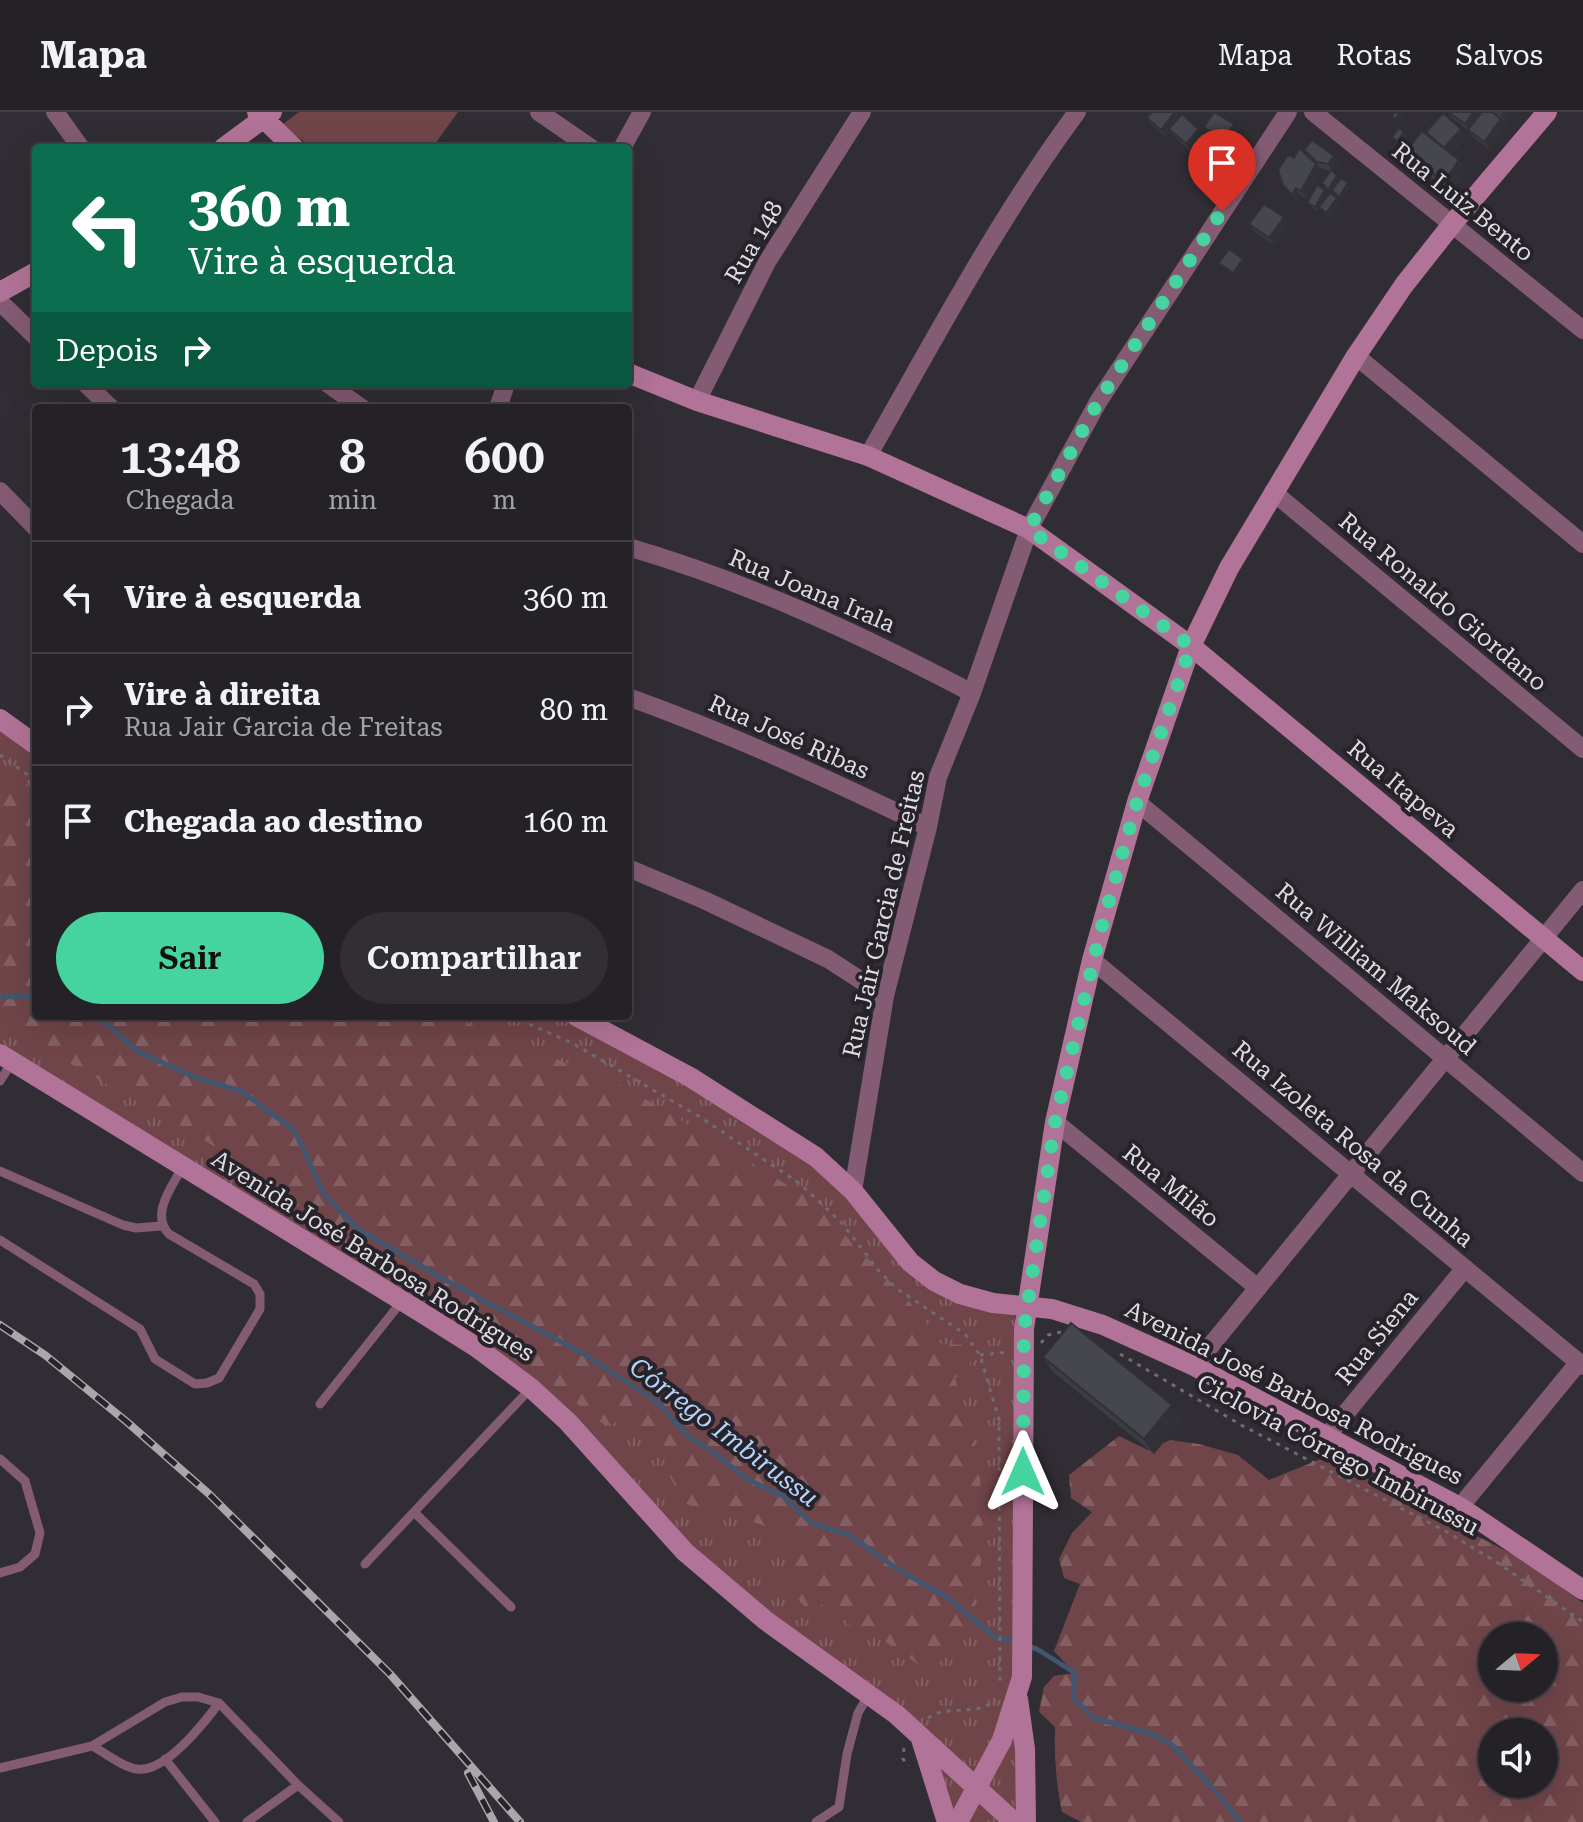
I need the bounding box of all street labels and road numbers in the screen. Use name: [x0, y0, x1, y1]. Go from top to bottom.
street label: Rua Luiz Bento: [1387, 137, 1539, 267]
street label: Rua 148: [719, 196, 789, 288]
street label: Rua Ronaldo Giordano: [1333, 507, 1553, 697]
street label: Rua Joana Irala: [725, 543, 899, 639]
street label: Rua José Ribas: [704, 689, 874, 785]
street label: Rua Itapeva: [1342, 735, 1464, 843]
street label: Rua Jair Garcia de Freitas: [837, 768, 931, 1060]
street label: Rua William Maksoud: [1270, 877, 1482, 1061]
street label: Rua Izoleta Rosa da Cunha: [1227, 1035, 1479, 1253]
street label: Rua Milão: [1117, 1139, 1225, 1233]
street label: Avenida José Barbosa Rodrigues: [206, 1145, 540, 1367]
street label: Rua Siena: [1330, 1284, 1424, 1390]
street label: Avenida José Barbosa Rodrigues: [1120, 1295, 1468, 1491]
street label: Ciclovia Córrego Imbirussu: [1192, 1369, 1484, 1541]

